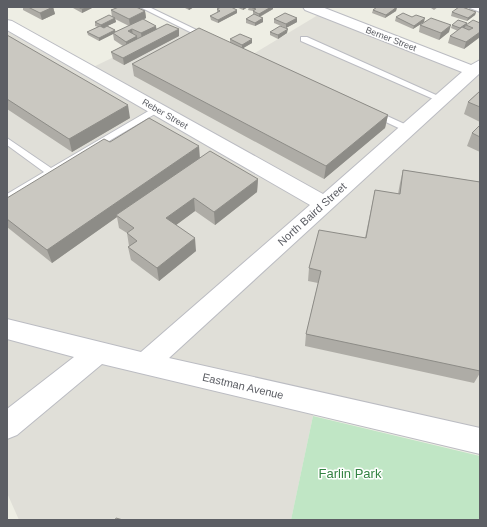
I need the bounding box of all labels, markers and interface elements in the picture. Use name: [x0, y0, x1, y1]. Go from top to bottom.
street label: Berner Street: [364, 25, 418, 53]
street label: Reber Street: [140, 97, 190, 131]
street label: North Baird Street: [275, 180, 349, 248]
street label: Eastman Avenue: [201, 371, 285, 401]
park label: Farlin Park: [319, 466, 382, 481]

